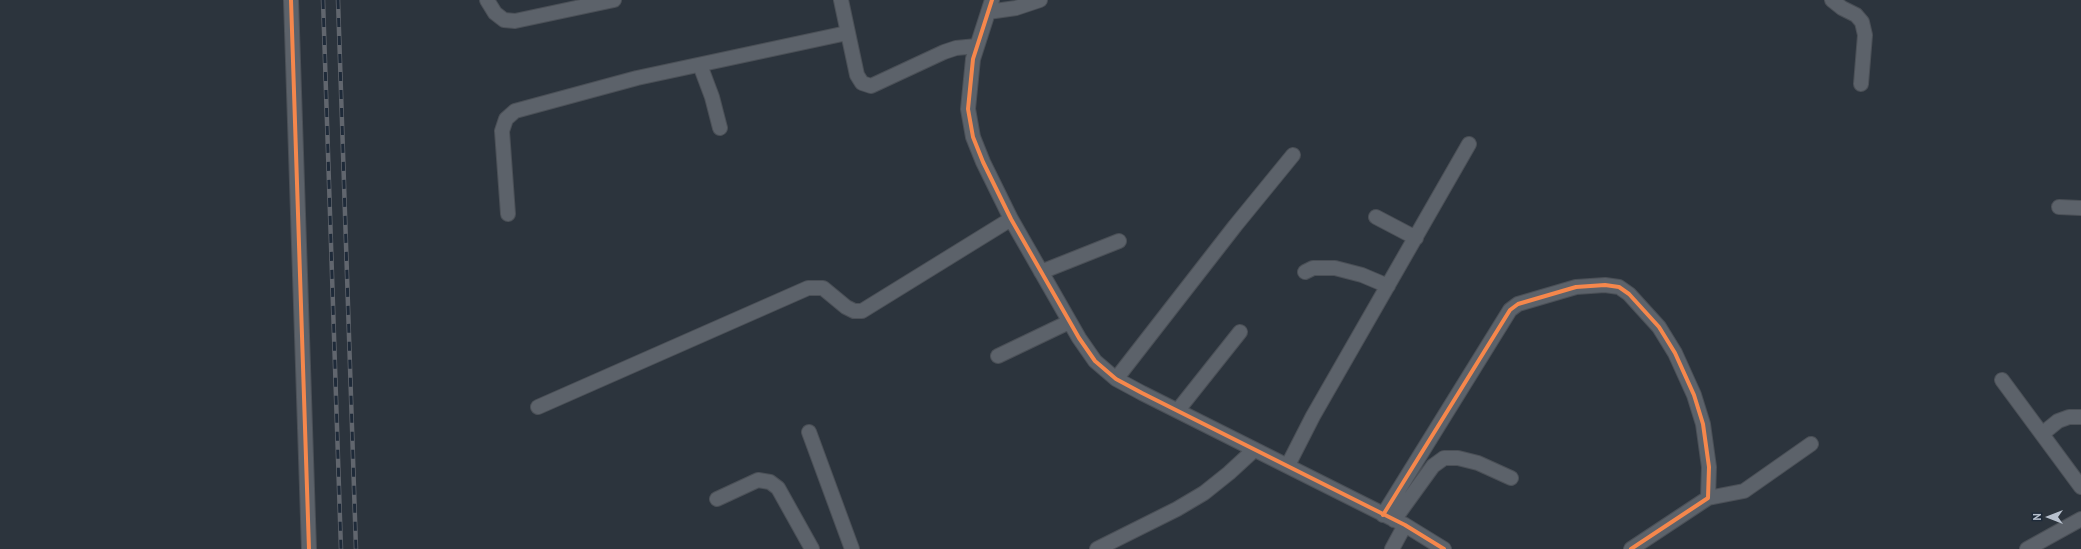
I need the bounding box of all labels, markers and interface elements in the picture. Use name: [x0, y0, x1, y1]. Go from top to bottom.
north arrow: [2029, 497, 2069, 537]
text: N: [2030, 513, 2044, 521]

